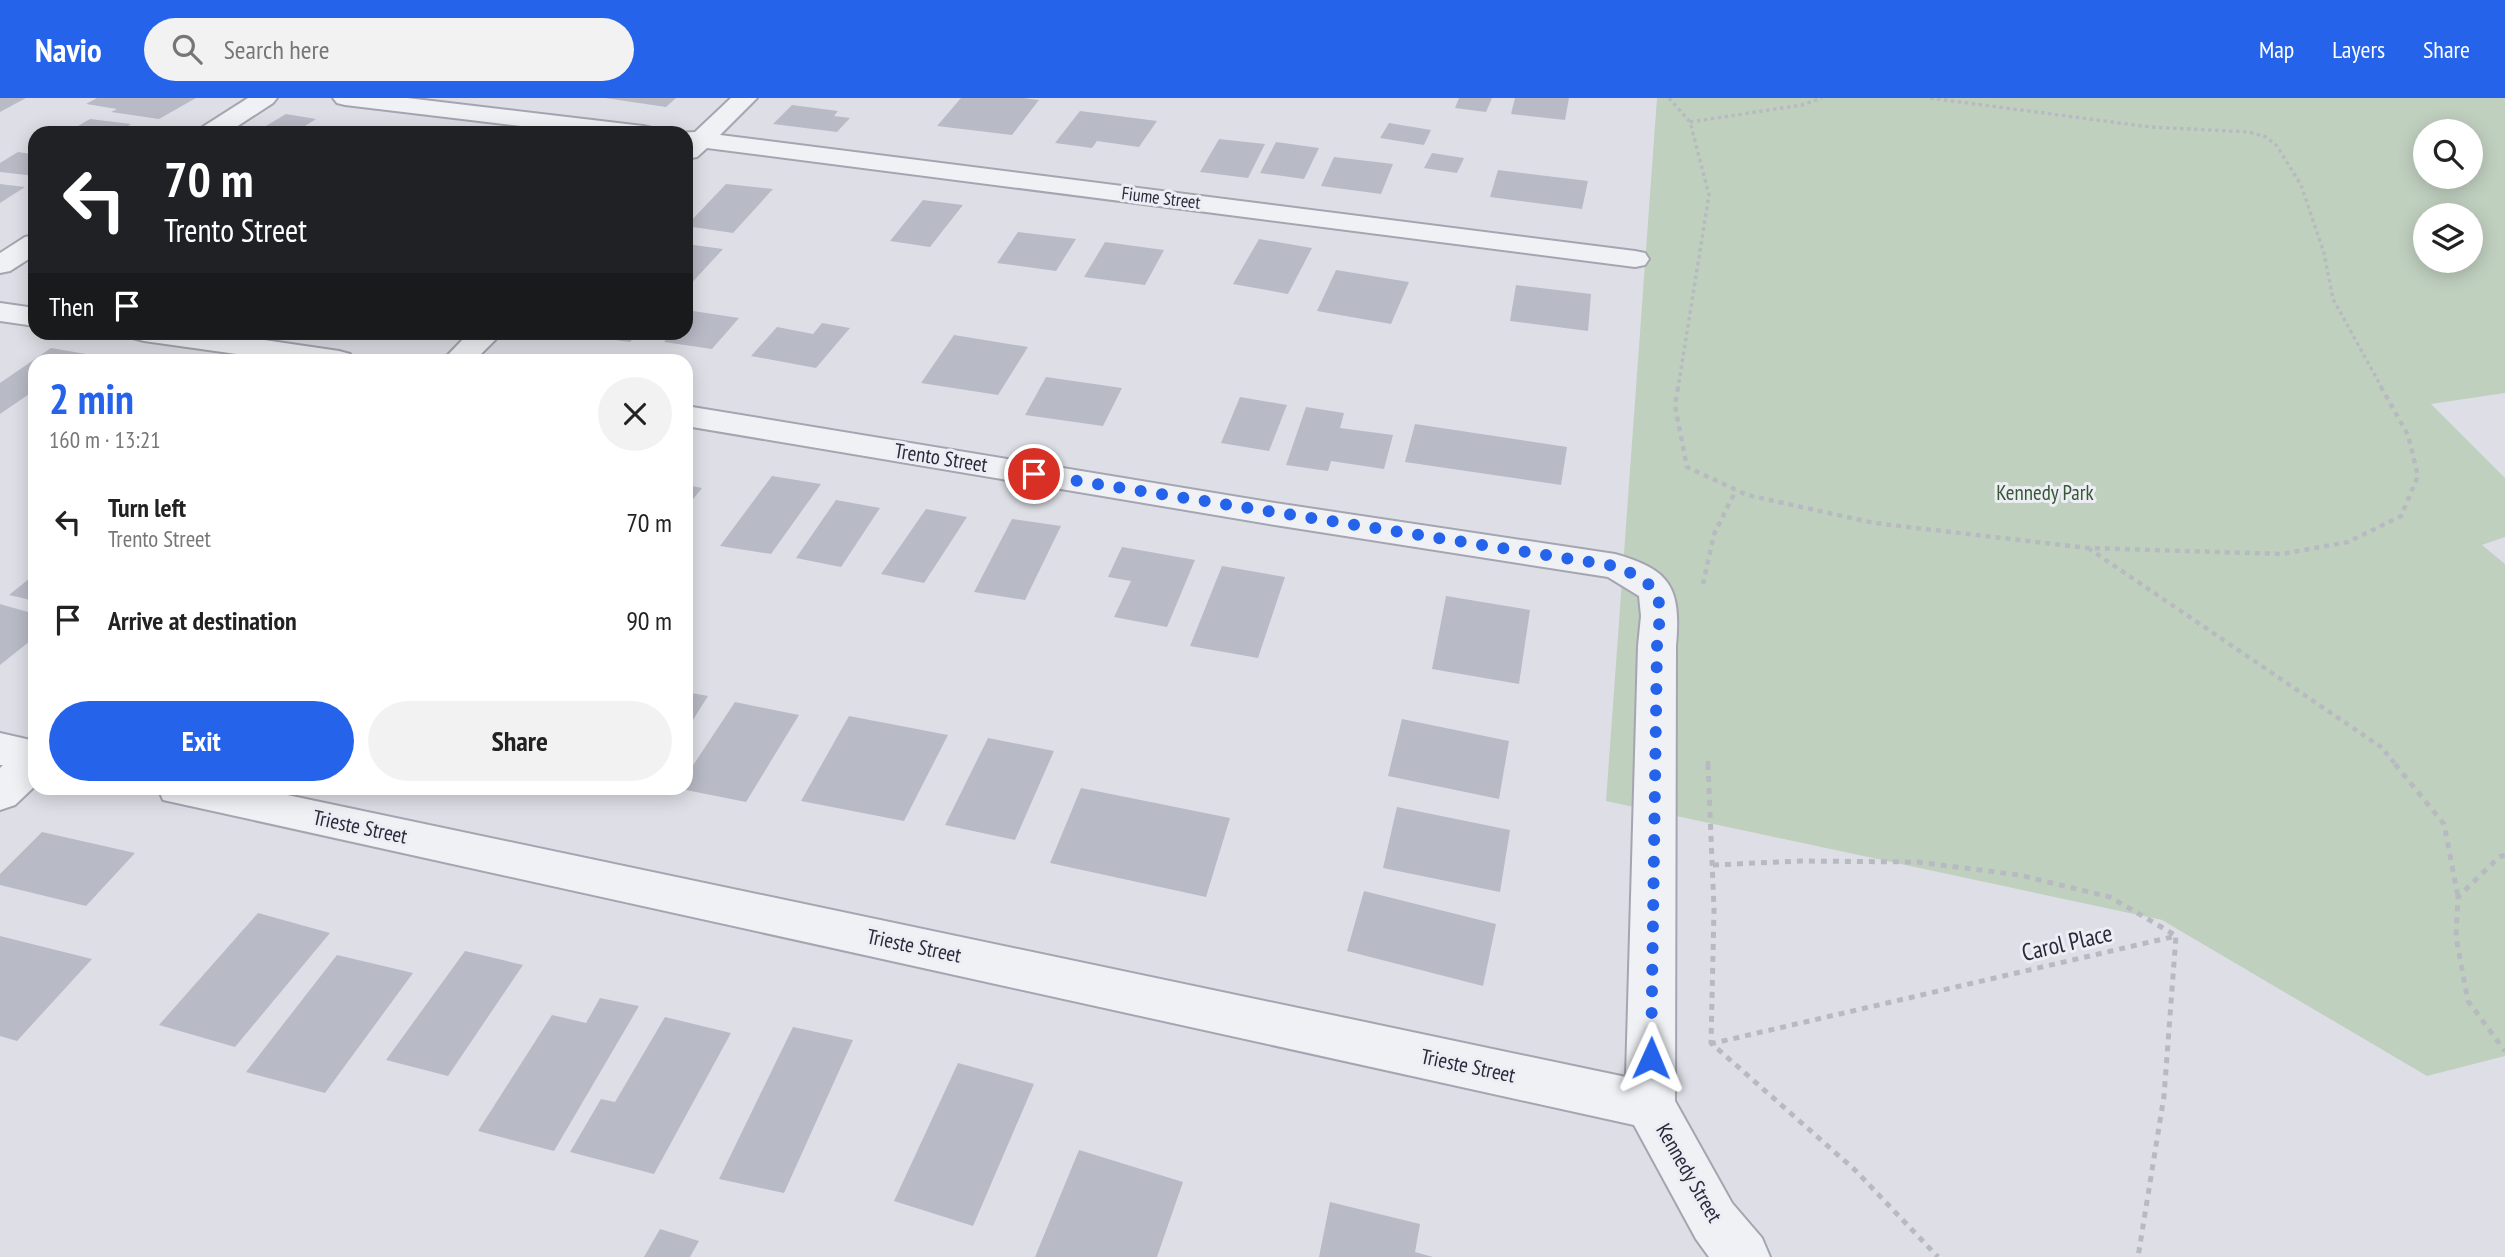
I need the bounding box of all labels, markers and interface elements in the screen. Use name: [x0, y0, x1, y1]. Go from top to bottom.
search box: [144, 18, 634, 81]
text: Navio: [35, 28, 102, 71]
icon: search: [168, 30, 206, 68]
text: Search here: [224, 33, 329, 66]
text: Map: [2259, 34, 2294, 65]
text: Layers: [2332, 34, 2385, 65]
text: Share: [2423, 34, 2470, 65]
map controls: [2413, 119, 2483, 273]
button: search: [2413, 119, 2483, 189]
text: 70 m: [164, 147, 253, 211]
icon: left: [49, 154, 140, 245]
street label: Fiume Street: [1120, 181, 1202, 214]
button: layers: [2413, 203, 2483, 273]
text: Trento Street: [164, 209, 307, 251]
icon: arrive: [108, 287, 146, 325]
text: Then: [49, 290, 94, 323]
text: 2 min: [49, 371, 134, 426]
button: close: [598, 377, 672, 451]
text: 160 m · 13:21: [49, 425, 161, 454]
street label: Trento Street: [893, 437, 990, 478]
pin: [1004, 444, 1064, 504]
icon: arrive: [1015, 455, 1053, 493]
park label: Kennedy Park: [1996, 479, 2094, 506]
text: Turn left: [108, 491, 186, 524]
icon: left: [49, 503, 87, 541]
text: 70 m: [626, 506, 672, 539]
text: Trento Street: [108, 524, 211, 553]
icon: arrive: [49, 601, 87, 639]
text: Arrive at destination: [108, 604, 297, 637]
text: 90 m: [626, 604, 672, 637]
button: Exit: [49, 701, 354, 781]
button: Share: [368, 701, 672, 781]
street label: Trieste Street: [310, 803, 410, 850]
street label: Carol Place: [2019, 917, 2115, 968]
street label: Trieste Street: [864, 922, 964, 969]
position arrow: [1614, 1021, 1688, 1095]
street label: Trieste Street: [1418, 1042, 1518, 1089]
street label: Kennedy Street: [1650, 1119, 1729, 1227]

